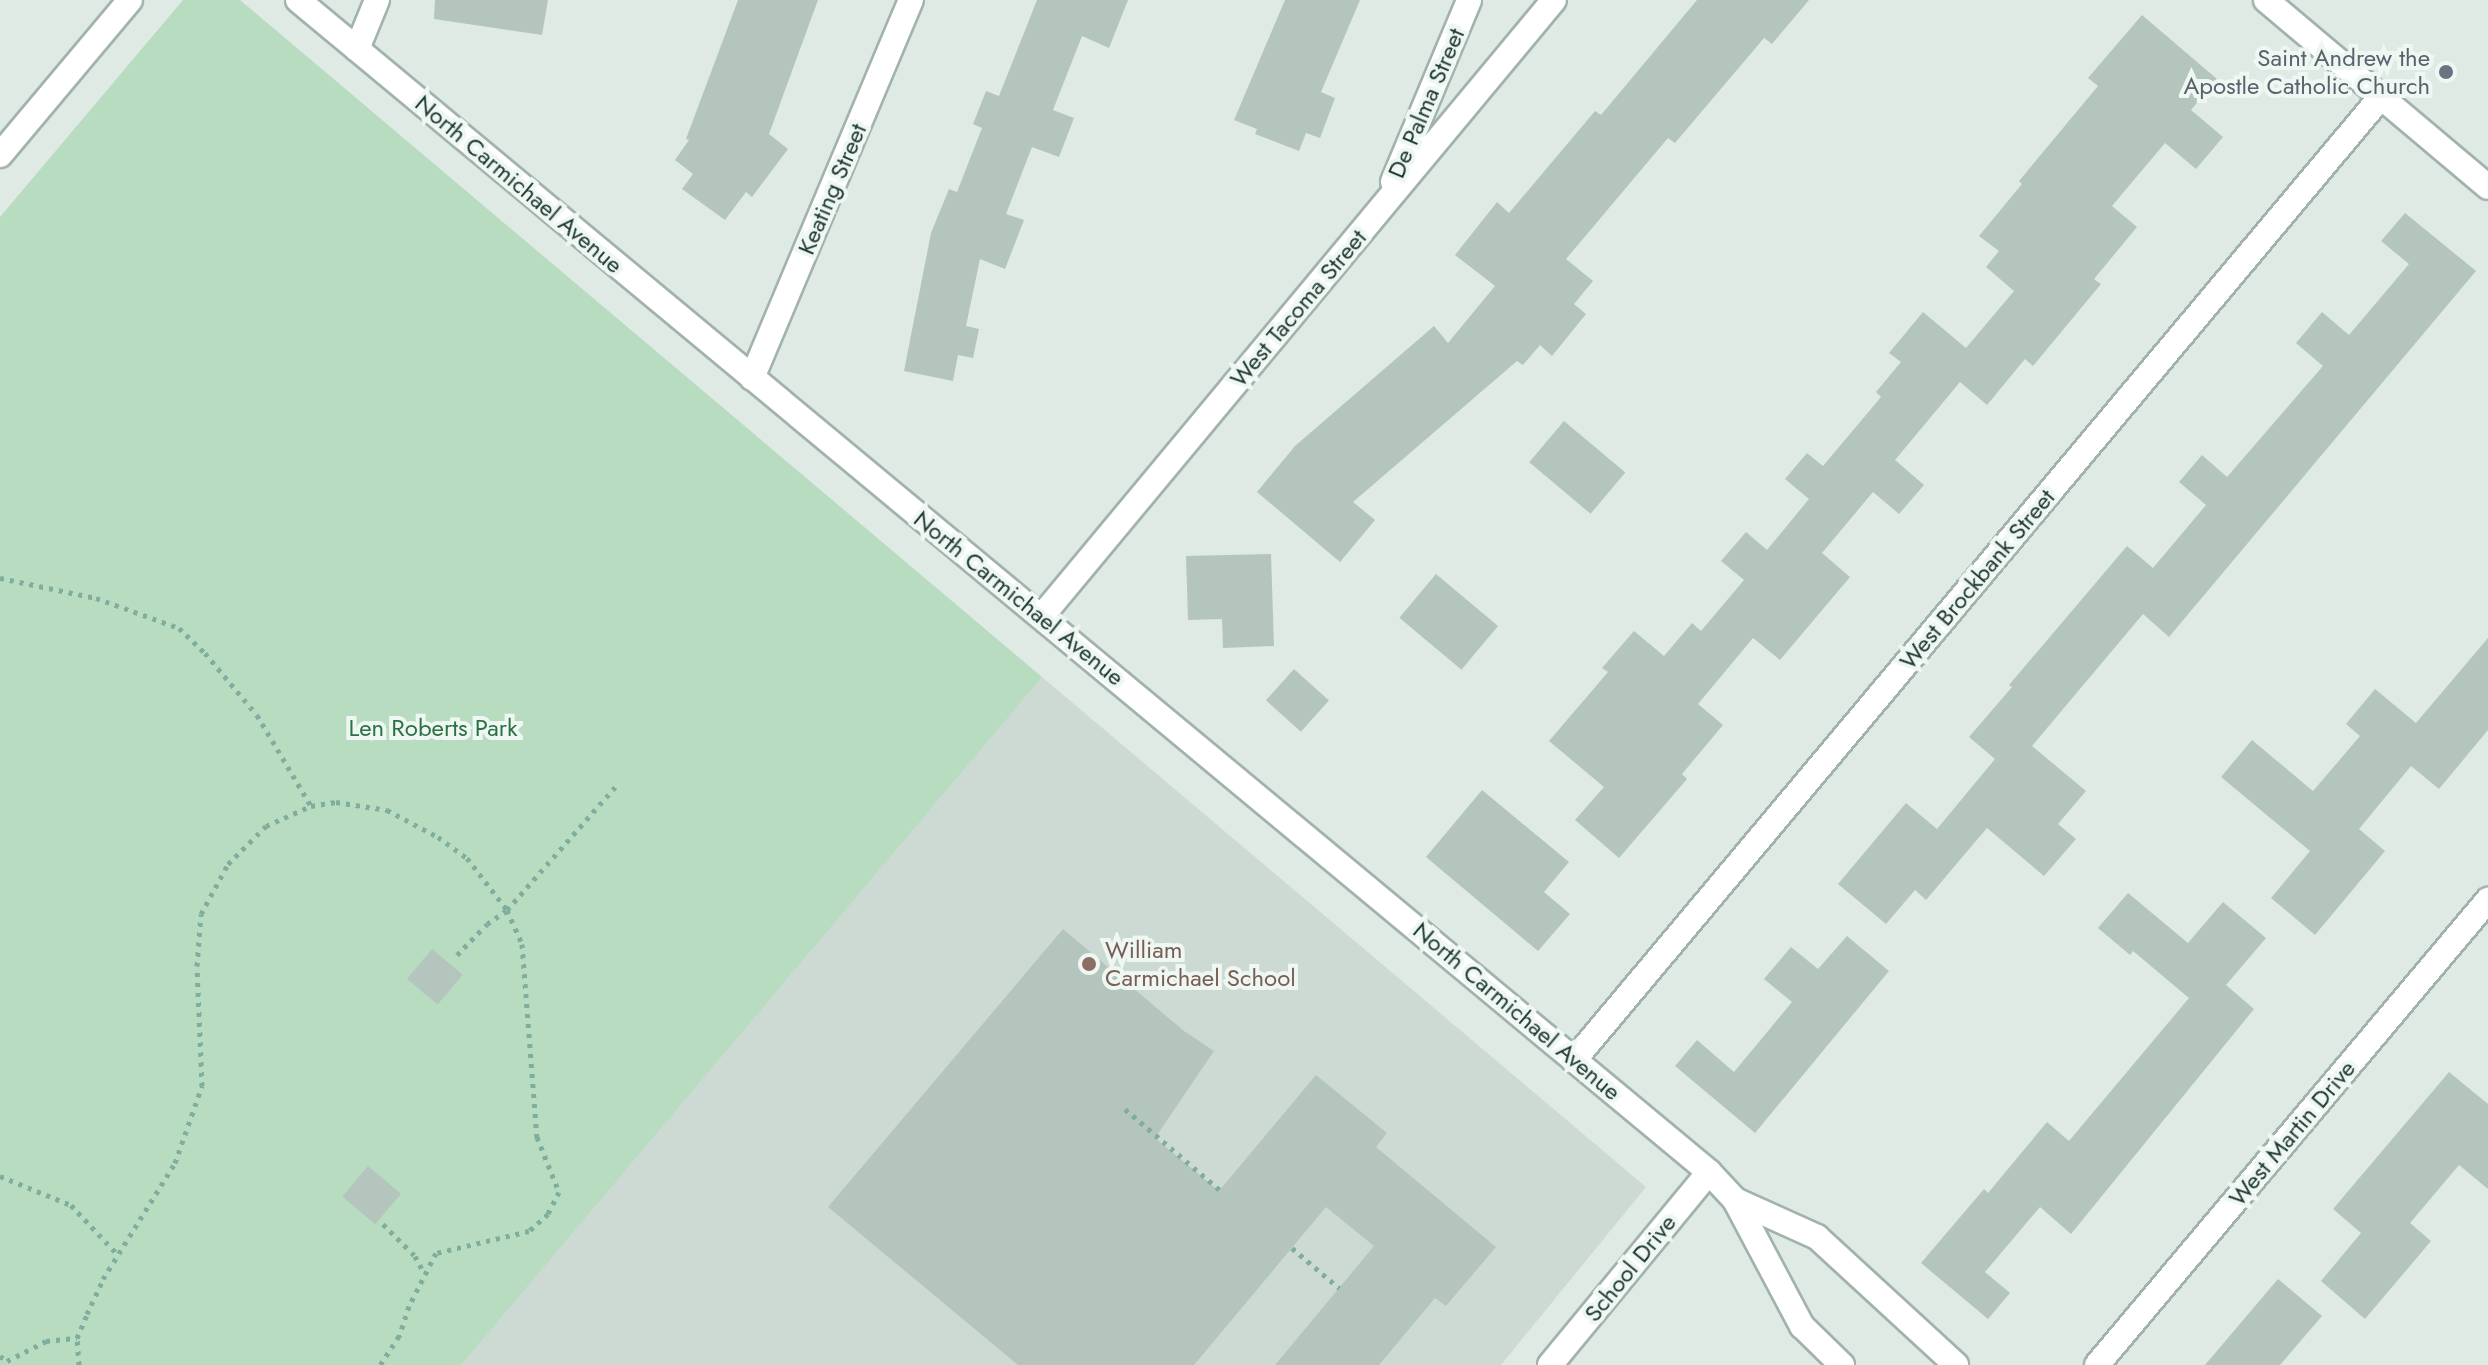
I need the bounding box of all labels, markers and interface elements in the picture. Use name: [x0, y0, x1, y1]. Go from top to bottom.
street label: De Palma Street: [1381, 24, 1471, 182]
place label: Saint Andrew the Apostle Catholic Church: [2183, 44, 2430, 100]
marker: Saint Andrew the Apostle Catholic Church: [2437, 63, 2455, 81]
street label: North Carmichael Avenue: [409, 89, 629, 279]
street label: Keating Street: [791, 119, 873, 259]
street label: West Tacoma Street: [1224, 224, 1372, 392]
street label: West Brockbank Street: [1893, 483, 2061, 675]
street label: North Carmichael Avenue: [908, 504, 1130, 692]
park label: Len Roberts Park: [348, 714, 518, 742]
street label: North Carmichael Avenue: [1407, 916, 1627, 1106]
place label: William Carmichael School: [1105, 936, 1296, 992]
marker: William Carmichael School: [1080, 955, 1098, 973]
street label: West Martin Drive: [2223, 1054, 2361, 1212]
street label: School Drive: [1578, 1209, 1682, 1327]

